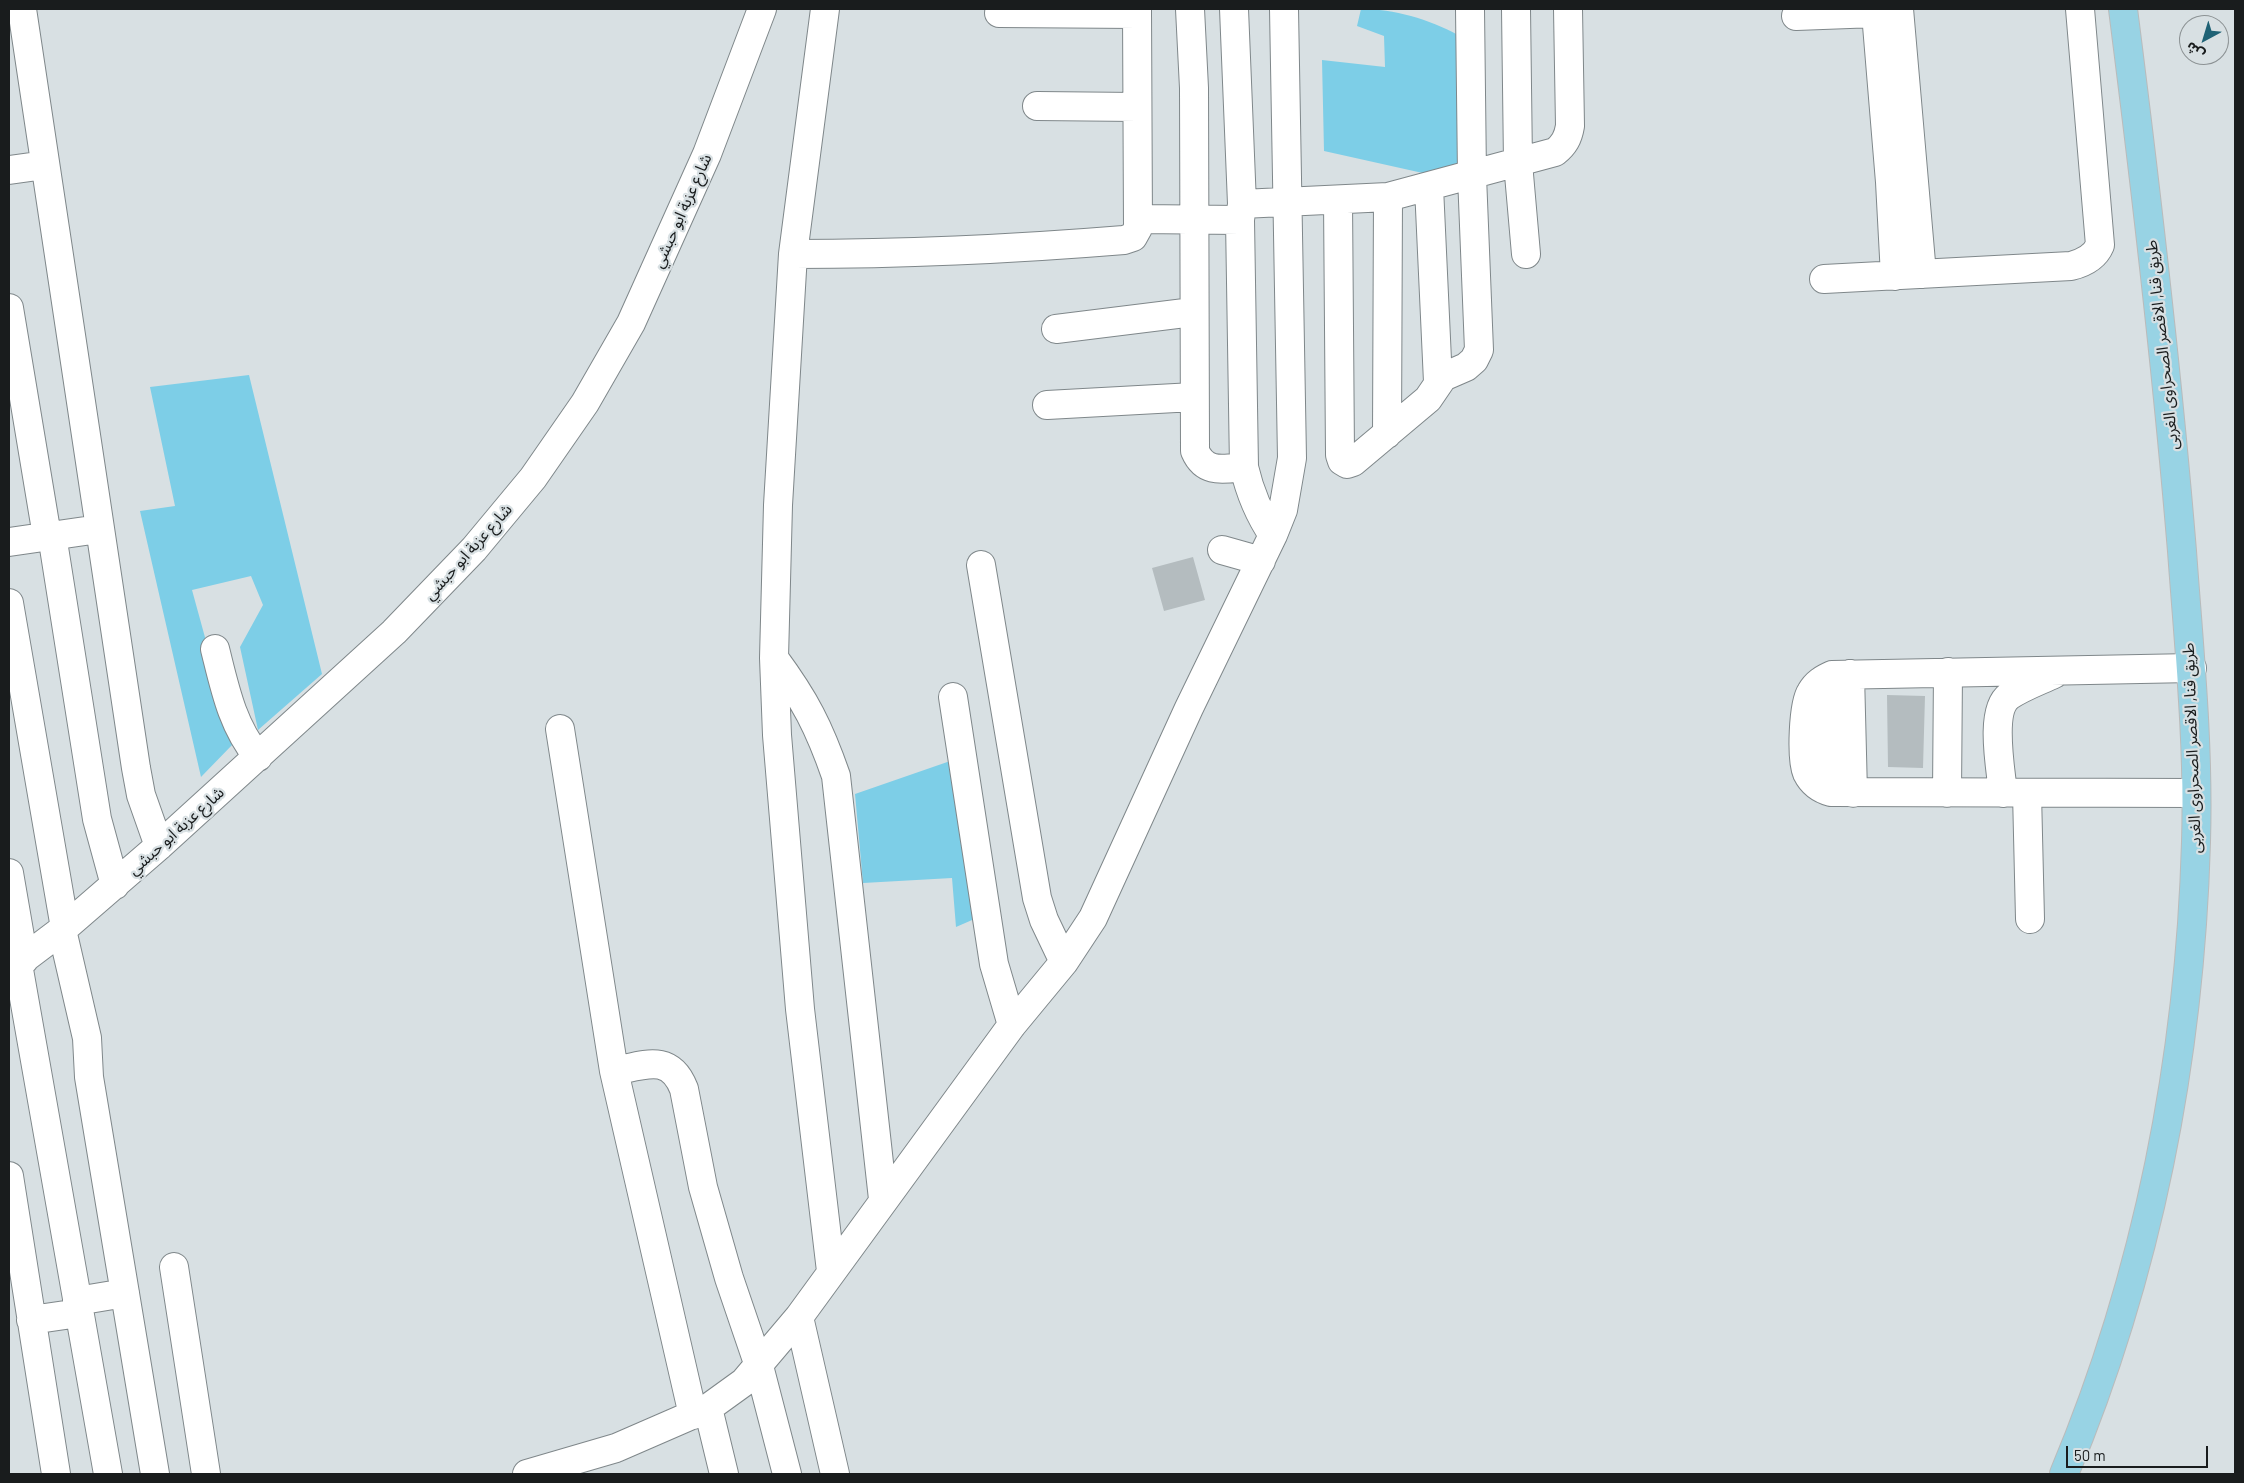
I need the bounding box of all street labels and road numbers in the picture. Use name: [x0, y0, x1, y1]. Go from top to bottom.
street label: شارع عزبة ابو حبشي: [648, 151, 716, 271]
street label: طريق قنا, الاقصر الصحراوى الغربى: [2141, 239, 2183, 451]
street label: شارع عزبة ابو حبشي: [420, 500, 516, 604]
street label: طريق قنا, الاقصر الصحراوى الغربى: [2179, 642, 2205, 854]
street label: شارع عزبة ابو حبشي: [124, 783, 228, 879]

